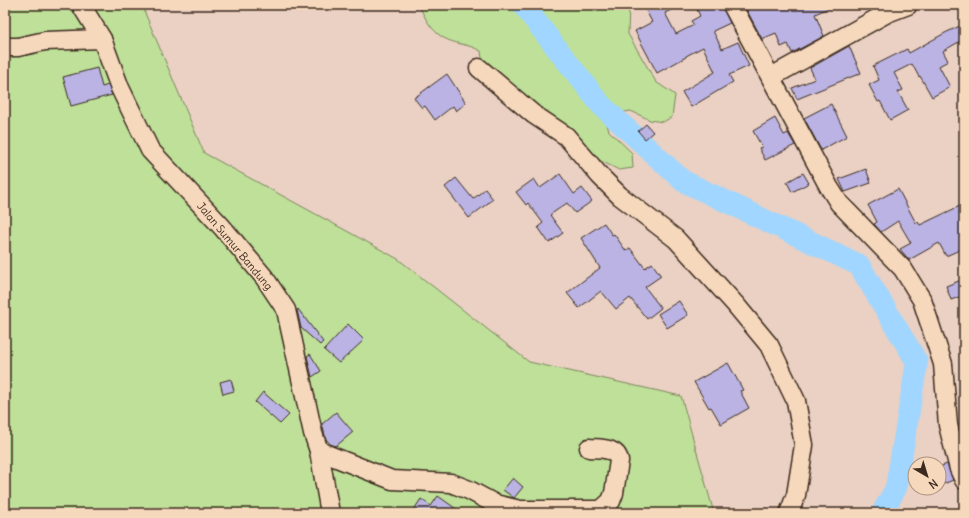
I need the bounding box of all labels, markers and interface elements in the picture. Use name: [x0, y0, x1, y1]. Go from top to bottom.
street label: Jalan Sumur Bandung: [194, 199, 276, 293]
north arrow: [907, 456, 947, 496]
text: N: [926, 476, 940, 492]

